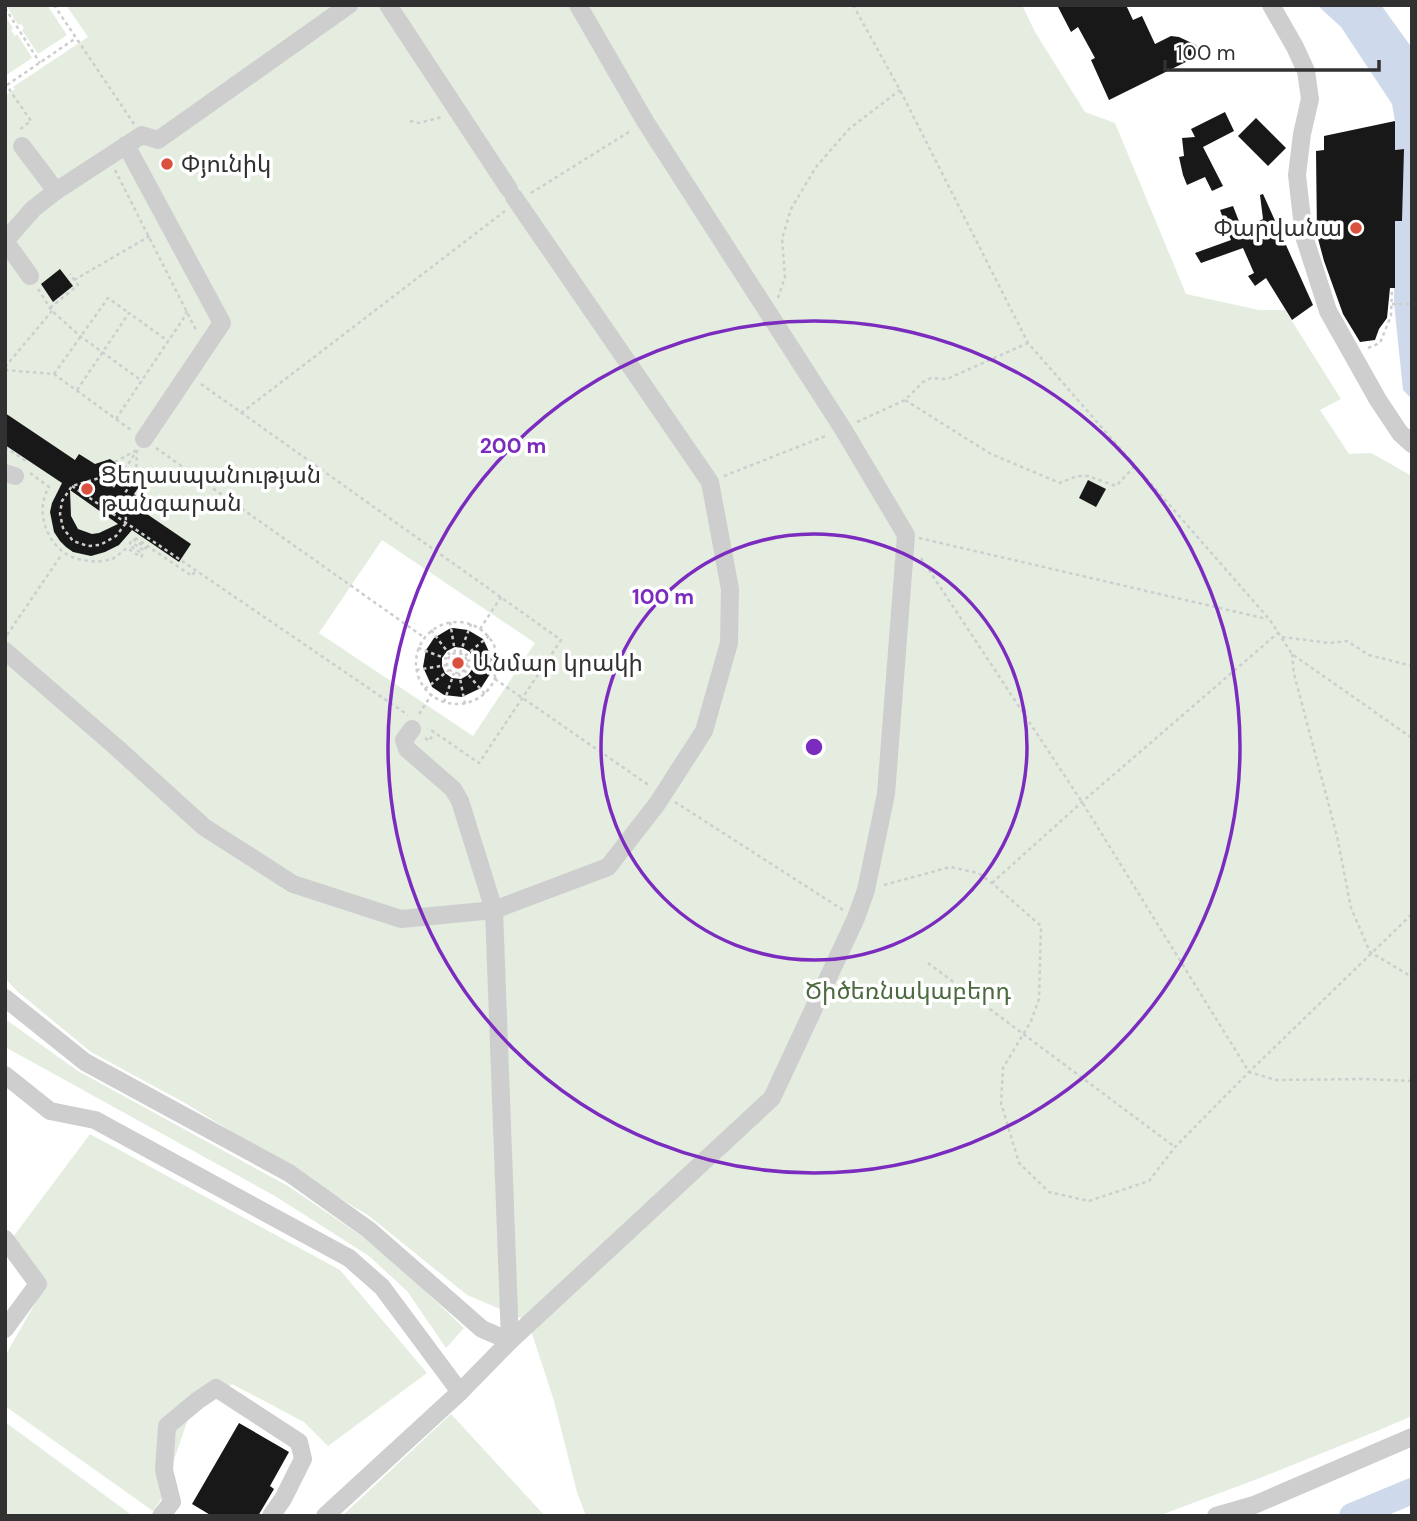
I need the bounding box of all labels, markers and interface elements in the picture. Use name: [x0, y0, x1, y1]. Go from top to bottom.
scale bar: [1165, 28, 1378, 72]
text: 100 m: [1176, 39, 1236, 67]
place label: Փյունիկ: [181, 148, 271, 179]
marker: Փյունիկ: [159, 156, 175, 172]
place label: Փարվանա: [1214, 212, 1342, 243]
marker: Փարվանա: [1348, 220, 1364, 236]
text: 200 m: [480, 432, 546, 460]
place label: Ցեղասպանության թանգարան: [101, 459, 321, 518]
marker: Ցեղասպանության թանգարան: [79, 481, 95, 497]
text: 100 m: [632, 583, 694, 611]
place label: Անմար կրակի: [472, 647, 643, 678]
marker: Անմար կրակի: [450, 655, 466, 671]
centre of rings: [802, 735, 826, 759]
park label: Ծիծեռնակաբերդ: [805, 975, 1012, 1006]

